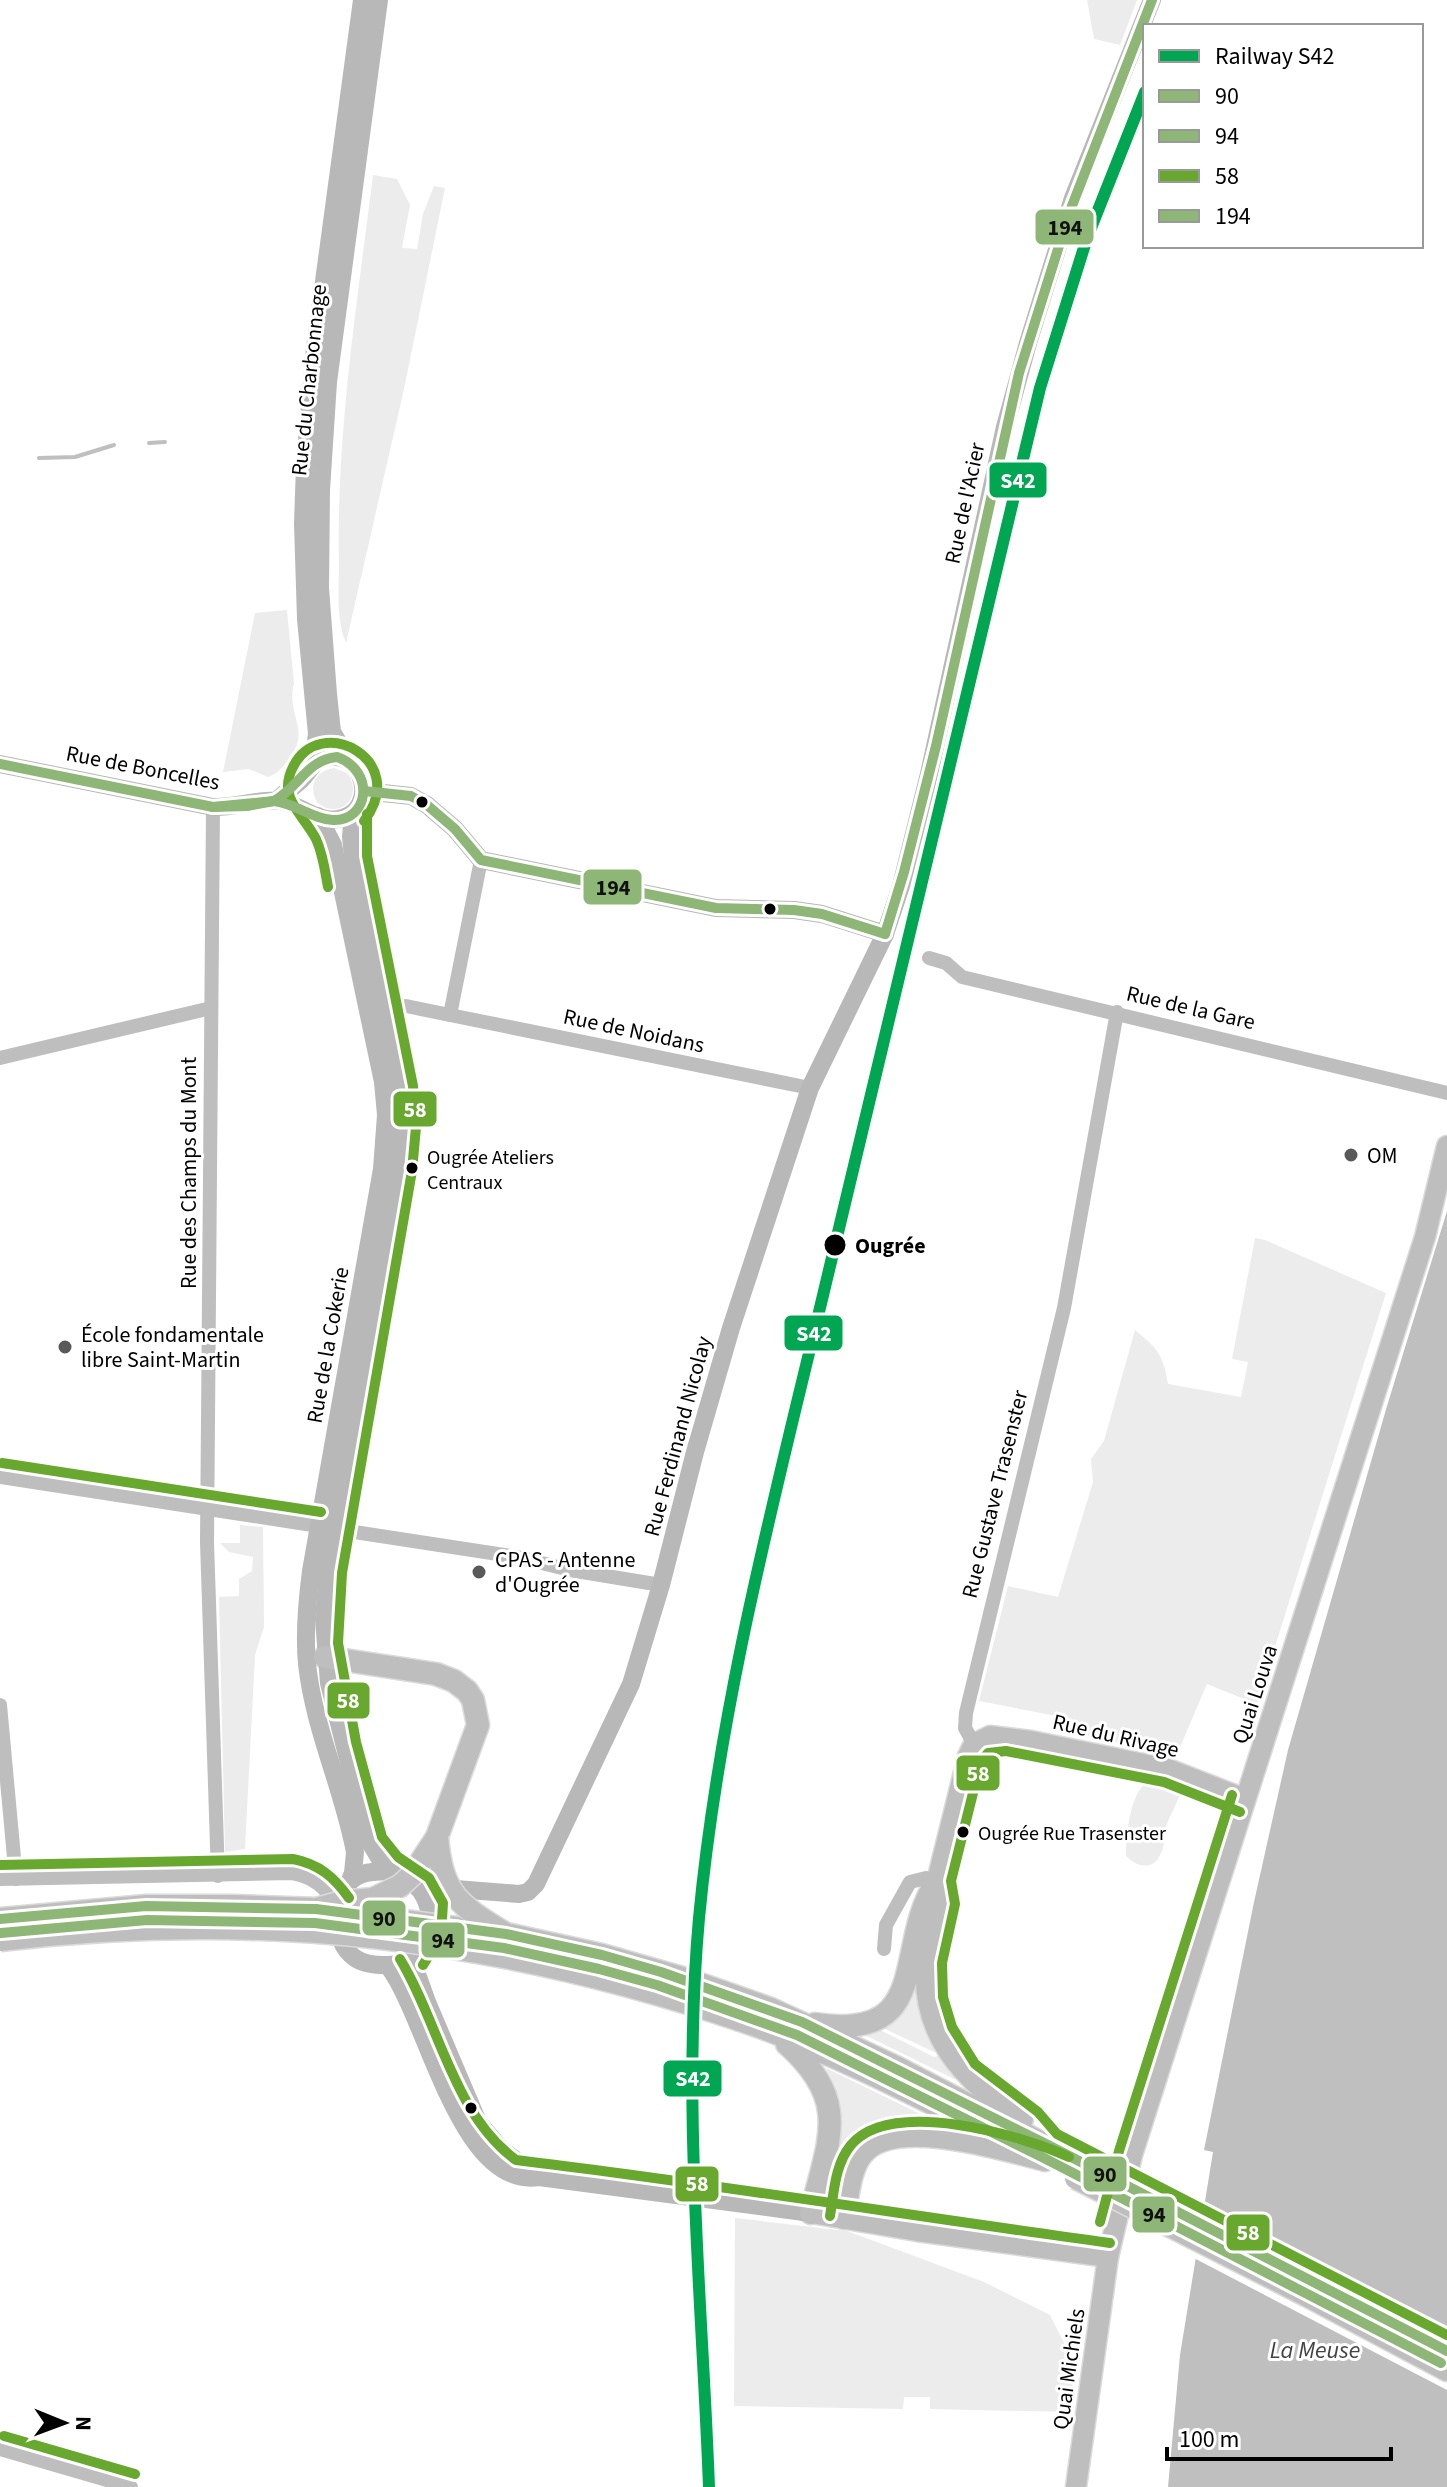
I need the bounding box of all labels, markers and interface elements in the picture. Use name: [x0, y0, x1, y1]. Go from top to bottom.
legend: [1143, 24, 1423, 248]
text: Railway S42: [1215, 39, 1334, 74]
text: 90: [1215, 79, 1239, 114]
text: 94: [1215, 119, 1239, 154]
text: 58: [1215, 159, 1239, 194]
text: 194: [1215, 199, 1251, 234]
line badge: 194: [1034, 208, 1095, 246]
text: 194: [1048, 212, 1083, 244]
street label: Rue du Charbonnage: [283, 283, 335, 478]
street label: Rue de l'Acier: [937, 439, 994, 567]
line badge: S42: [988, 461, 1048, 499]
text: S42: [1000, 465, 1036, 497]
street label: Rue de Boncelles: [63, 737, 222, 799]
unlabelled marker: [414, 794, 430, 810]
line badge: 194: [582, 868, 643, 906]
text: 194: [596, 872, 631, 904]
unlabelled marker: [762, 901, 778, 917]
street label: Rue de la Gare: [1123, 978, 1258, 1038]
street label: Rue de Noidans: [560, 1000, 707, 1062]
street label: Rue des Champs du Mont: [173, 1056, 205, 1289]
line badge: 58: [392, 1090, 438, 1128]
text: 58: [403, 1094, 427, 1126]
place label: OM: [1367, 1140, 1398, 1172]
place label: Ougrée Ateliers Centraux: [427, 1144, 554, 1197]
marker: OM: [1342, 1146, 1360, 1164]
marker: Ougrée Ateliers Centraux: [404, 1160, 420, 1176]
place label: Ougrée: [855, 1230, 926, 1262]
marker: Ougrée: [822, 1232, 848, 1258]
street label: Rue de la Cokerie: [298, 1264, 357, 1426]
line badge: S42: [783, 1314, 844, 1352]
text: S42: [796, 1318, 832, 1350]
place label: École fondamentale libre Saint-Martin: [81, 1319, 264, 1376]
street label: Rue Ferdinand Nicolay: [636, 1332, 720, 1540]
marker: École fondamentale libre Saint-Martin: [56, 1338, 74, 1356]
street label: Rue Gustave Trasenster: [954, 1387, 1036, 1602]
place label: CPAS - Antenne d'Ougrée: [495, 1544, 635, 1601]
marker: CPAS - Antenne d'Ougrée: [470, 1563, 488, 1581]
street label: Quai Louva: [1224, 1641, 1286, 1748]
line badge: 58: [326, 1681, 371, 1720]
text: 58: [336, 1685, 360, 1717]
street label: Rue du Rivage: [1049, 1706, 1182, 1766]
line badge: 58: [955, 1754, 1001, 1792]
text: 58: [966, 1758, 990, 1790]
place label: Ougrée Rue Trasenster: [978, 1820, 1166, 1848]
marker: Ougrée Rue Trasenster: [955, 1824, 971, 1840]
line badge: 90: [361, 1899, 407, 1937]
text: 90: [372, 1903, 396, 1935]
line badge: 94: [420, 1921, 466, 1959]
text: 94: [431, 1925, 455, 1957]
line badge: S42: [662, 2059, 723, 2098]
text: S42: [675, 2063, 711, 2095]
unlabelled marker: [463, 2100, 479, 2116]
line badge: 90: [1082, 2155, 1128, 2193]
text: 90: [1093, 2159, 1117, 2191]
line badge: 58: [674, 2165, 720, 2203]
text: 58: [685, 2168, 709, 2200]
line badge: 94: [1131, 2195, 1176, 2234]
text: 94: [1142, 2199, 1166, 2231]
line badge: 58: [1225, 2213, 1271, 2252]
text: 58: [1236, 2217, 1260, 2249]
street label: Quai Michiels: [1045, 2306, 1093, 2432]
water label: La Meuse: [1270, 2333, 1360, 2368]
north arrow: [24, 2383, 104, 2463]
scale bar: [1167, 2411, 1391, 2461]
text: N: [67, 2416, 99, 2431]
text: 100 m: [1179, 2422, 1239, 2457]

